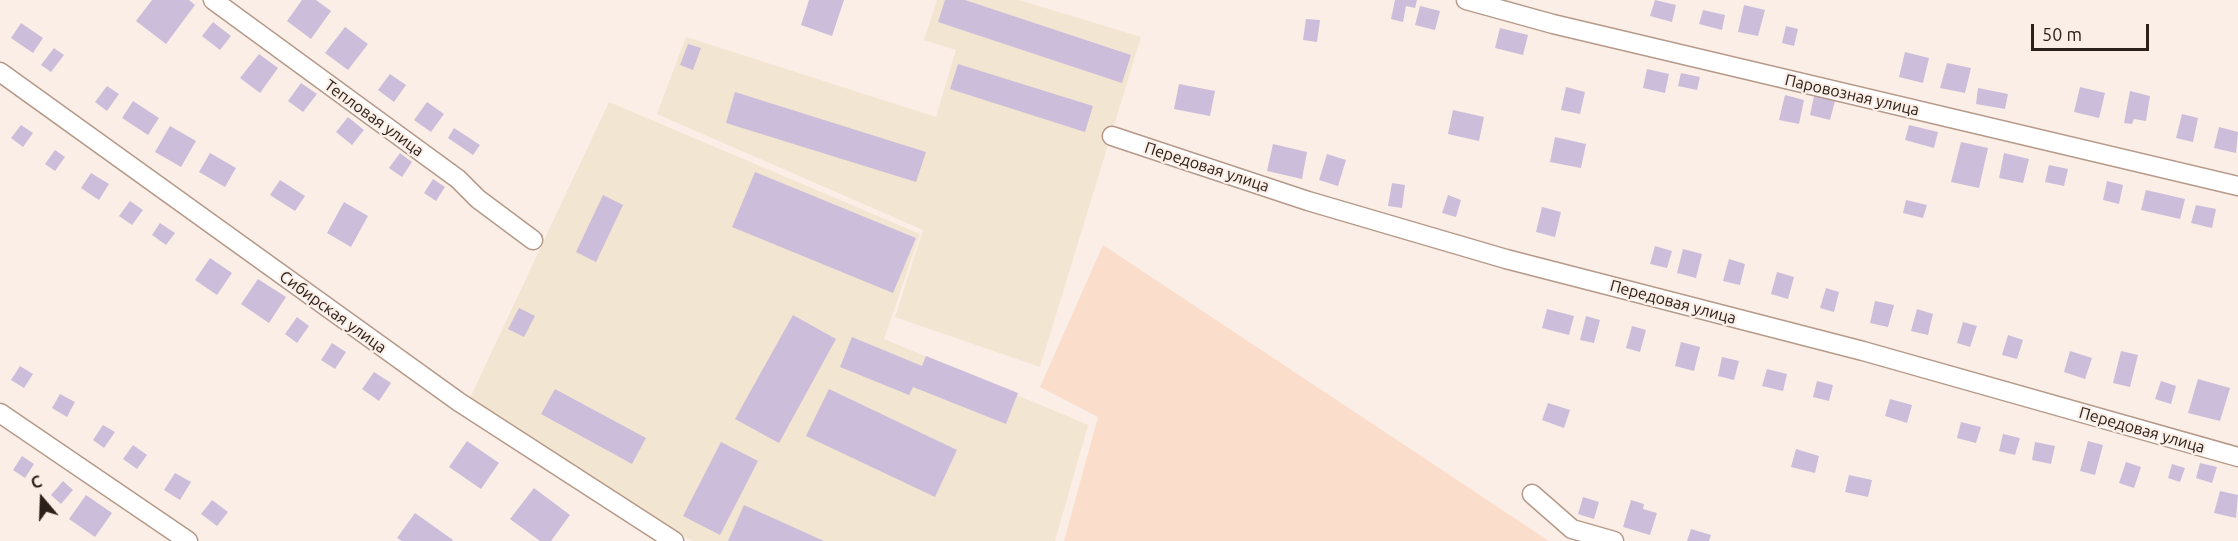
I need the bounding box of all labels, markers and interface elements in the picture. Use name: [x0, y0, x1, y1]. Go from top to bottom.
scale bar: [2034, 12, 2152, 50]
text: 50 m: [2042, 24, 2082, 44]
street label: Паровозная улица: [1783, 70, 1921, 120]
street label: Тепловая улица: [321, 76, 427, 160]
street label: Передовая улица: [1142, 138, 1272, 196]
street label: Сибирская улица: [276, 267, 390, 357]
street label: Передовая улица: [1608, 276, 1738, 328]
street label: Передовая улица: [2077, 403, 2207, 457]
north arrow: [12, 469, 72, 529]
text: С: [28, 472, 44, 492]

